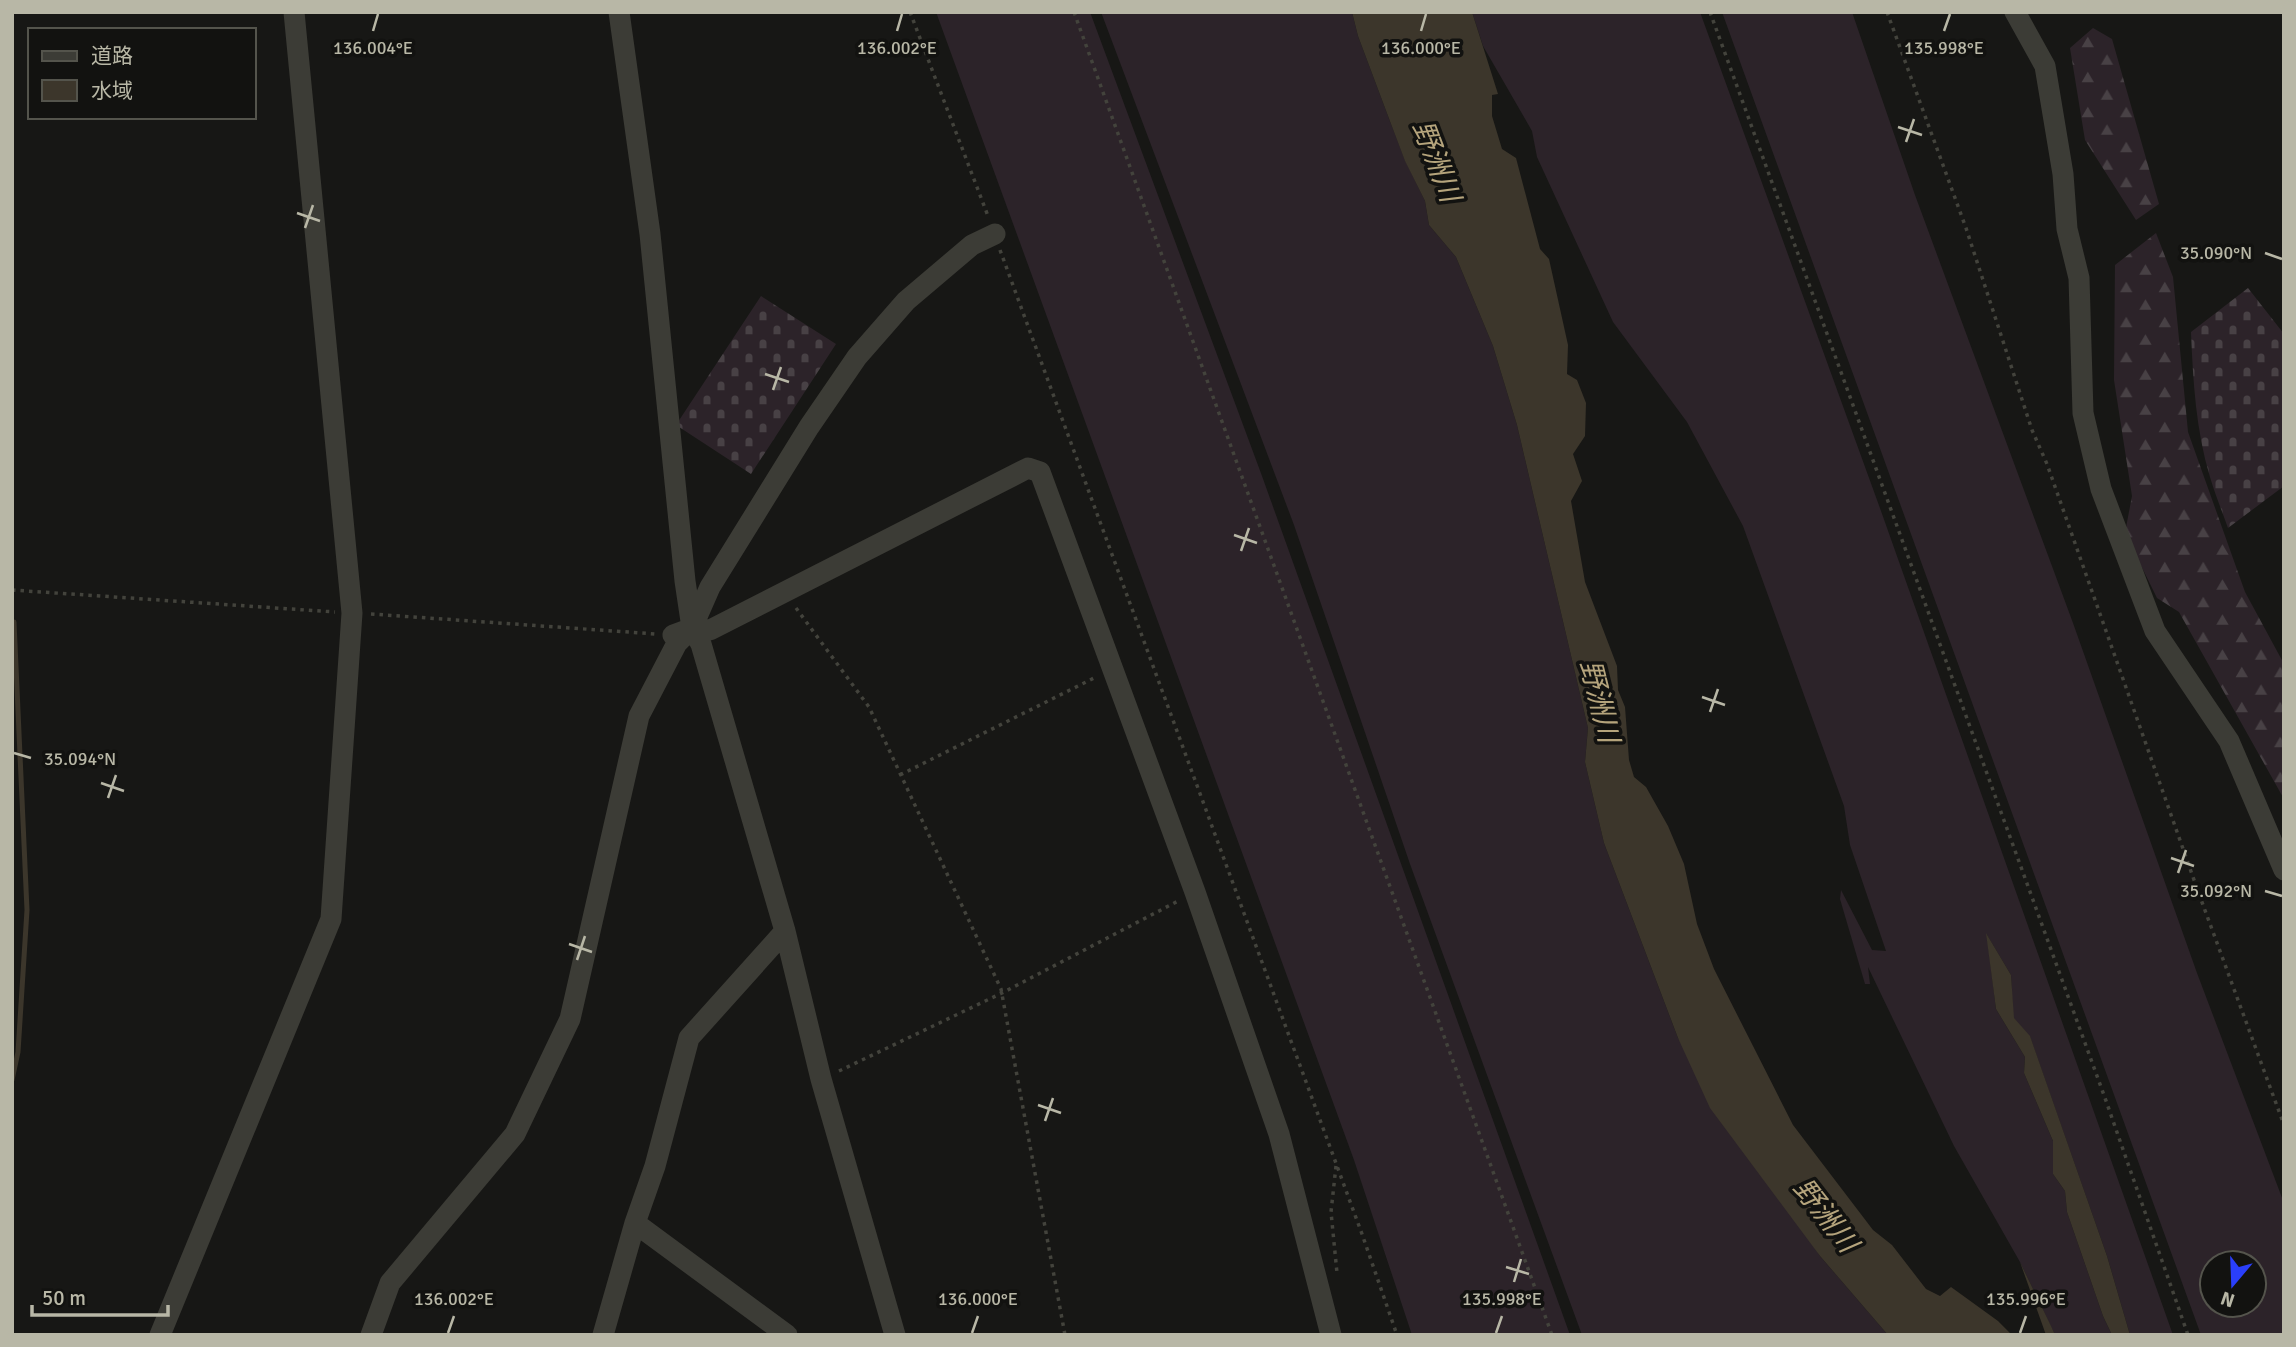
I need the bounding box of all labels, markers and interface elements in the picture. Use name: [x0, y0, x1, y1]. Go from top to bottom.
legend: [28, 28, 256, 119]
text: 136.004°E: [333, 37, 413, 59]
text: 136.002°E: [857, 37, 937, 59]
text: 136.000°E: [1381, 37, 1461, 59]
text: 135.998°E: [1904, 37, 1984, 59]
text: 道路: [91, 43, 133, 69]
text: 水域: [91, 78, 133, 104]
water label: 野洲川: [1405, 116, 1468, 209]
text: 35.090°N: [2180, 242, 2252, 264]
water label: 野洲川: [1572, 656, 1626, 749]
text: 35.094°N: [44, 748, 116, 770]
text: 35.092°N: [2180, 880, 2252, 902]
water label: 野洲川: [1786, 1172, 1866, 1262]
north arrow: [2198, 1249, 2268, 1319]
scale bar: [32, 1274, 168, 1318]
text: 50 m: [42, 1285, 86, 1311]
text: N: [2218, 1286, 2238, 1313]
text: 136.002°E: [414, 1288, 494, 1310]
text: 136.000°E: [938, 1288, 1018, 1310]
text: 135.998°E: [1462, 1288, 1542, 1310]
text: 135.996°E: [1986, 1288, 2066, 1310]

